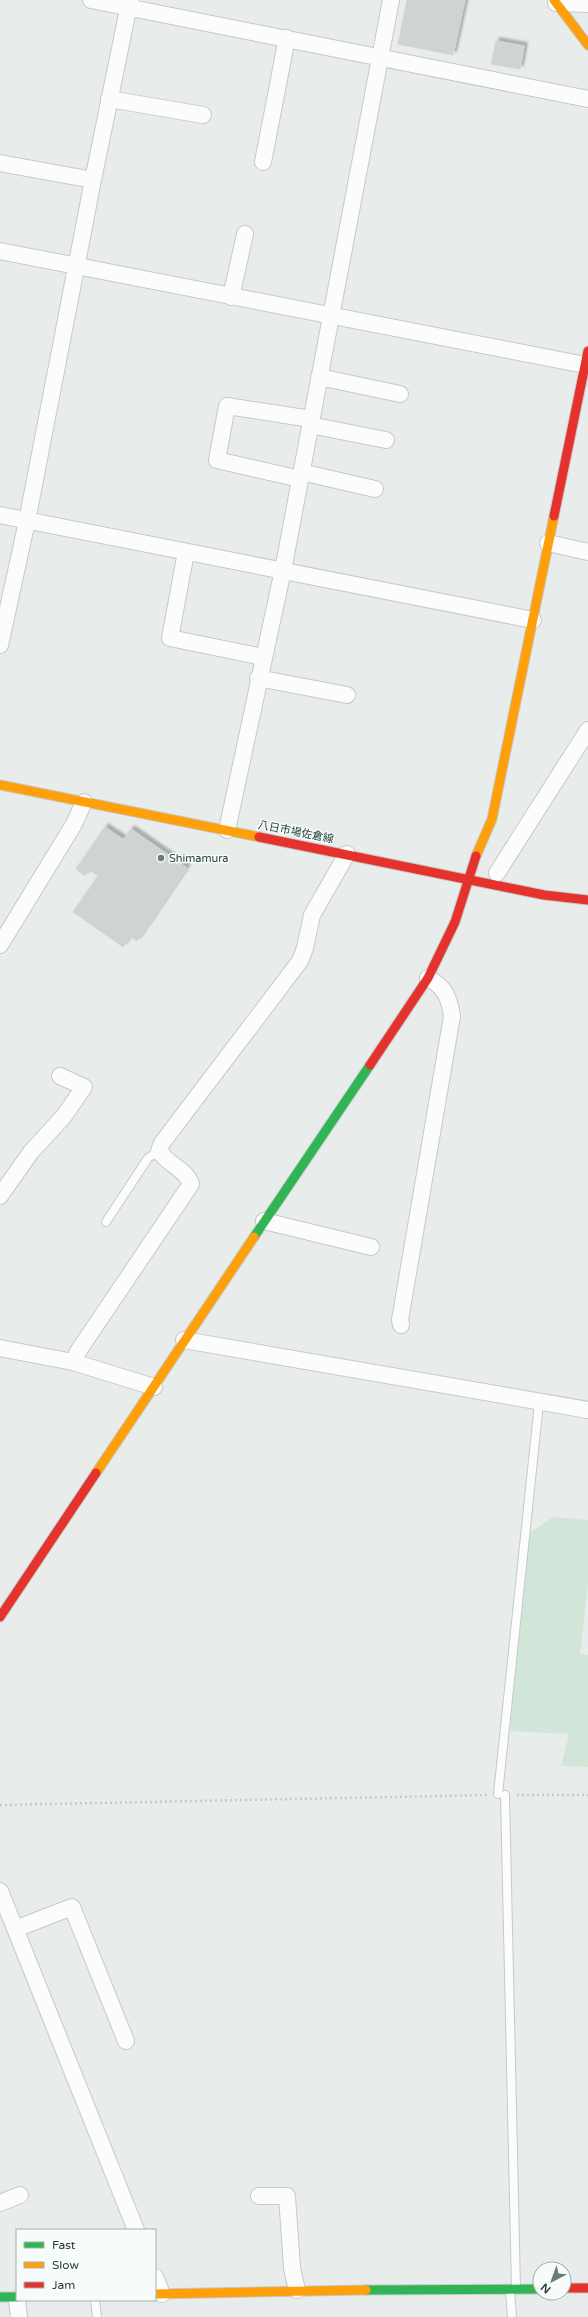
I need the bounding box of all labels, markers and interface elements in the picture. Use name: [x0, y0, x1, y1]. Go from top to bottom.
street label: 八日市場佐倉線: [257, 818, 335, 846]
place label: Shimamura: [169, 852, 229, 865]
marker: Shimamura: [156, 853, 166, 863]
legend: [16, 2229, 156, 2301]
text: Fast: [52, 2238, 76, 2252]
text: Slow: [52, 2258, 79, 2272]
north arrow: [532, 2261, 572, 2301]
text: Jam: [52, 2278, 75, 2292]
text: N: [538, 2280, 553, 2296]

